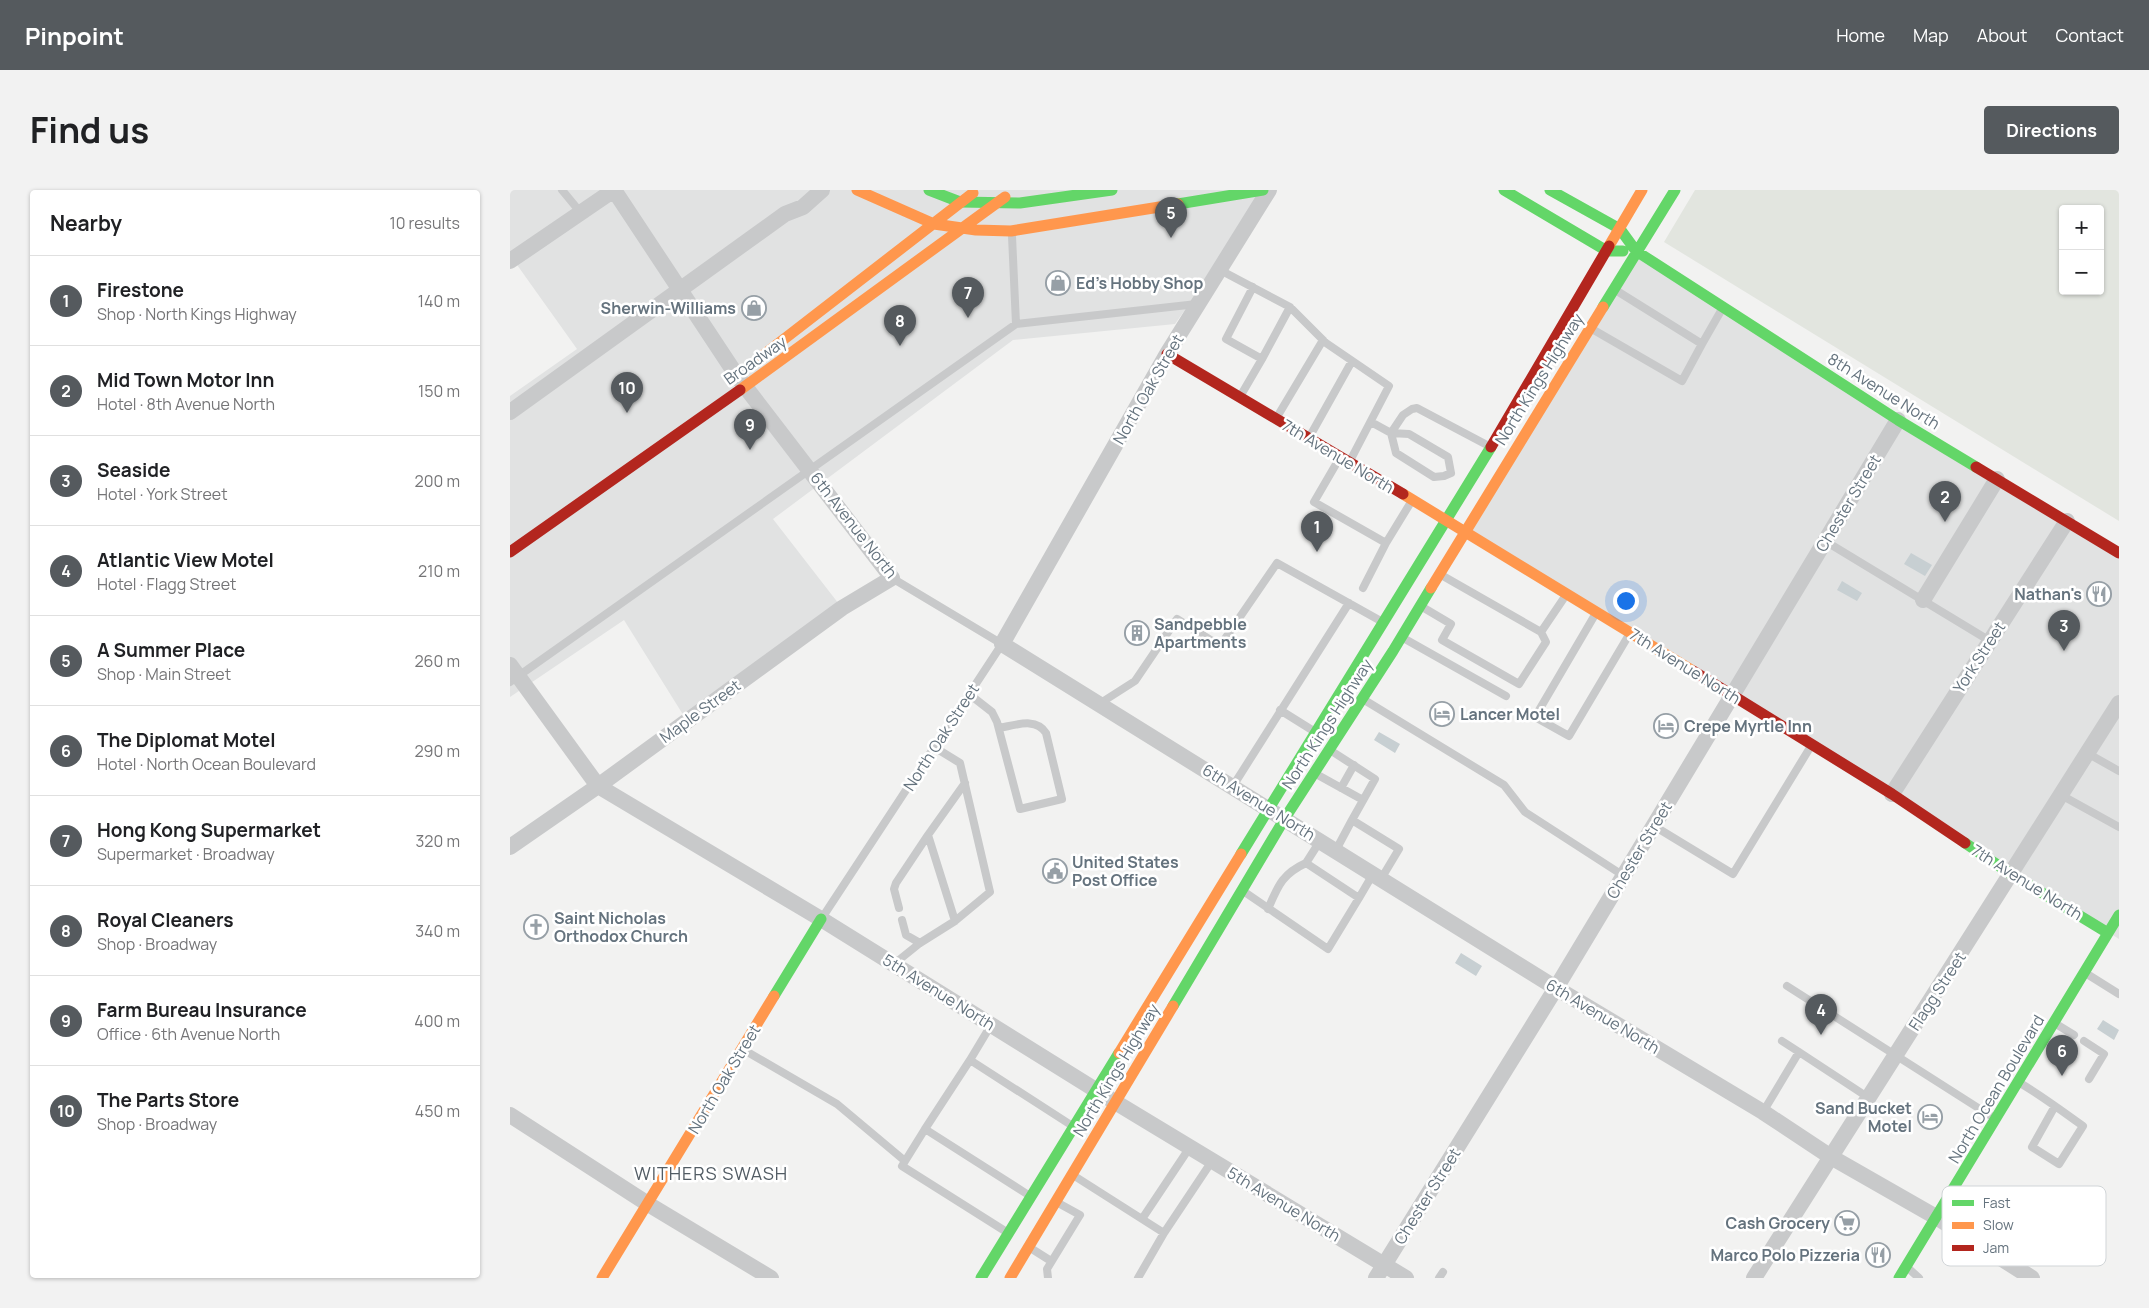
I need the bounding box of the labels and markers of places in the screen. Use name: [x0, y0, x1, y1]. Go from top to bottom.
pin: 5: [1155, 197, 1187, 238]
shop icon: Ed's Hobby Shop: [1045, 270, 1071, 296]
place label: Ed's Hobby Shop: [1076, 272, 1203, 294]
pin: 7: [952, 277, 984, 318]
shop icon: Sherwin-Williams: [741, 295, 767, 321]
place label: Sherwin-Williams: [601, 297, 736, 319]
pin: 8: [884, 305, 916, 346]
pin: 10: [611, 372, 643, 413]
pin: 9: [734, 409, 766, 450]
pin: 2: [1929, 481, 1961, 522]
pin: 1: [1301, 511, 1333, 552]
restaurant icon: Nathan's: [2086, 581, 2112, 607]
place label: Nathan's: [2014, 583, 2082, 605]
pin: 3: [2048, 610, 2080, 651]
place label: Sandpebble Apartments: [1154, 613, 1247, 653]
building icon: Sandpebble Apartments: [1124, 620, 1150, 646]
hotel icon: Lancer Motel: [1429, 701, 1455, 727]
place label: Lancer Motel: [1460, 703, 1560, 725]
hotel icon: Crepe Myrtle Inn: [1653, 713, 1679, 739]
place label: Crepe Myrtle Inn: [1684, 715, 1812, 737]
place label: United States Post Office: [1072, 851, 1179, 891]
public building icon: United States Post Office: [1042, 858, 1068, 884]
place label: Saint Nicholas Orthodox Church: [554, 907, 688, 947]
church icon: Saint Nicholas Orthodox Church: [523, 914, 549, 940]
pin: 4: [1805, 994, 1837, 1035]
pin: 6: [2046, 1035, 2078, 1076]
place label: Sand Bucket Motel: [1815, 1097, 1912, 1137]
hotel icon: Sand Bucket Motel: [1917, 1104, 1943, 1130]
supermarket icon: Cash Grocery: [1834, 1210, 1860, 1236]
place label: Cash Grocery: [1726, 1212, 1830, 1234]
restaurant icon: Marco Polo Pizzeria: [1865, 1242, 1891, 1268]
place label: Marco Polo Pizzeria: [1710, 1244, 1860, 1266]

